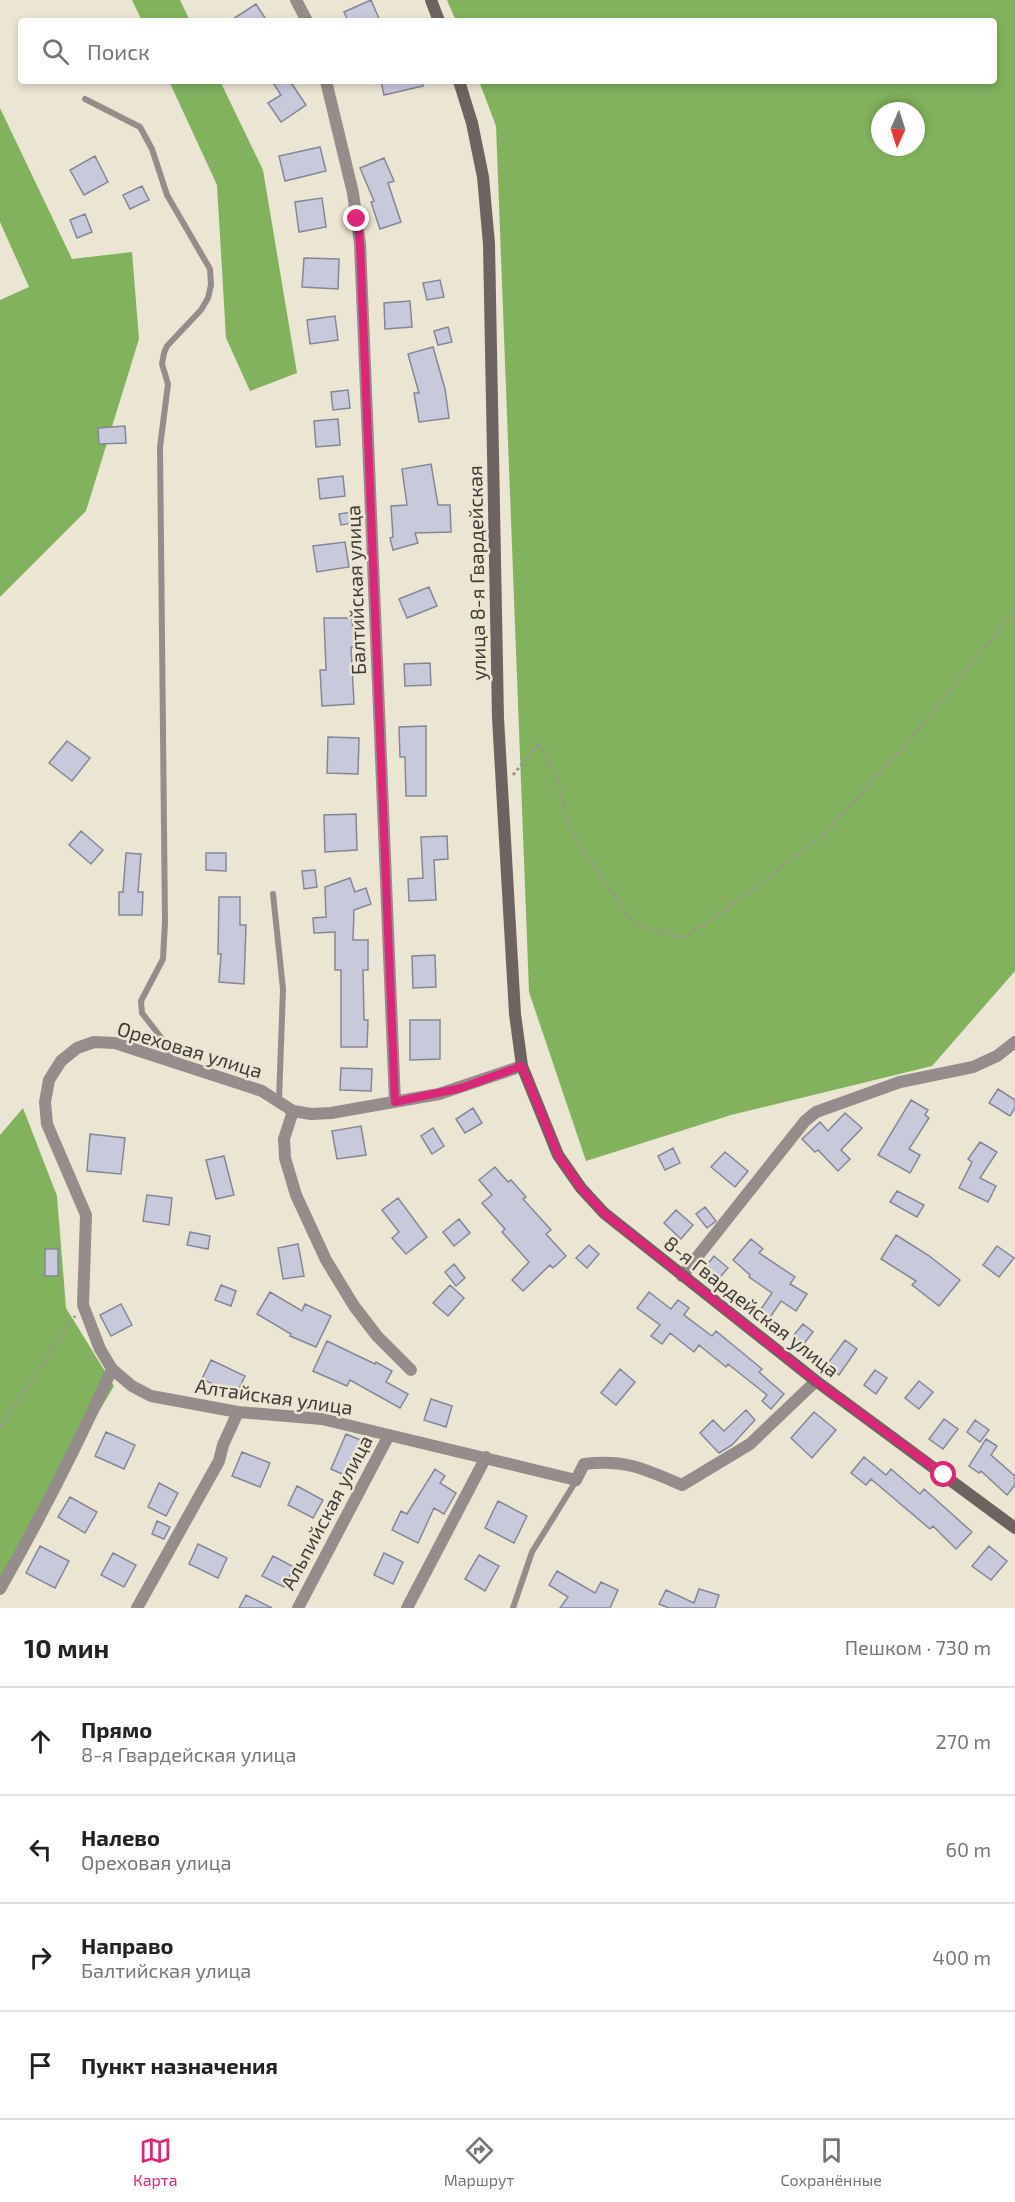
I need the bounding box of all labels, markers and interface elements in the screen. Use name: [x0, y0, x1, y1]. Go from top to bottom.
search box: [18, 18, 997, 84]
icon: search: [39, 35, 72, 68]
text: Поиск: [87, 38, 150, 64]
north arrow: [871, 102, 925, 156]
route end: [343, 205, 369, 231]
street label: улица 8-я Гвардейская: [462, 465, 491, 681]
street label: Балтийская улица: [340, 504, 371, 676]
street label: Ореховая улица: [114, 1016, 266, 1083]
street label: 8-я Гвардейская улица: [659, 1230, 844, 1383]
street label: Алтайская улица: [193, 1373, 354, 1420]
street label: Альпийская улица: [275, 1431, 378, 1594]
route start: [930, 1461, 956, 1487]
text: 10 мин: [24, 1632, 109, 1663]
text: Пешком · 730 m: [845, 1635, 991, 1659]
text: Прямо: [81, 1716, 152, 1742]
icon: ahead: [24, 1725, 57, 1758]
text: 270 m: [935, 1729, 991, 1753]
text: 8-я Гвардейская улица: [81, 1742, 297, 1766]
text: Налево: [81, 1824, 160, 1850]
icon: left: [24, 1833, 57, 1866]
text: 60 m: [946, 1837, 991, 1861]
text: Ореховая улица: [81, 1850, 232, 1874]
text: Направо: [81, 1932, 174, 1958]
icon: right: [24, 1941, 57, 1974]
text: 400 m: [933, 1945, 991, 1969]
text: Балтийская улица: [81, 1958, 251, 1982]
icon: arrive: [24, 2049, 57, 2082]
text: Пункт назначения: [81, 2052, 278, 2078]
tab: Карта: [133, 2134, 178, 2189]
tab: Маршрут: [444, 2134, 514, 2189]
tab: Сохранённые: [781, 2134, 882, 2189]

